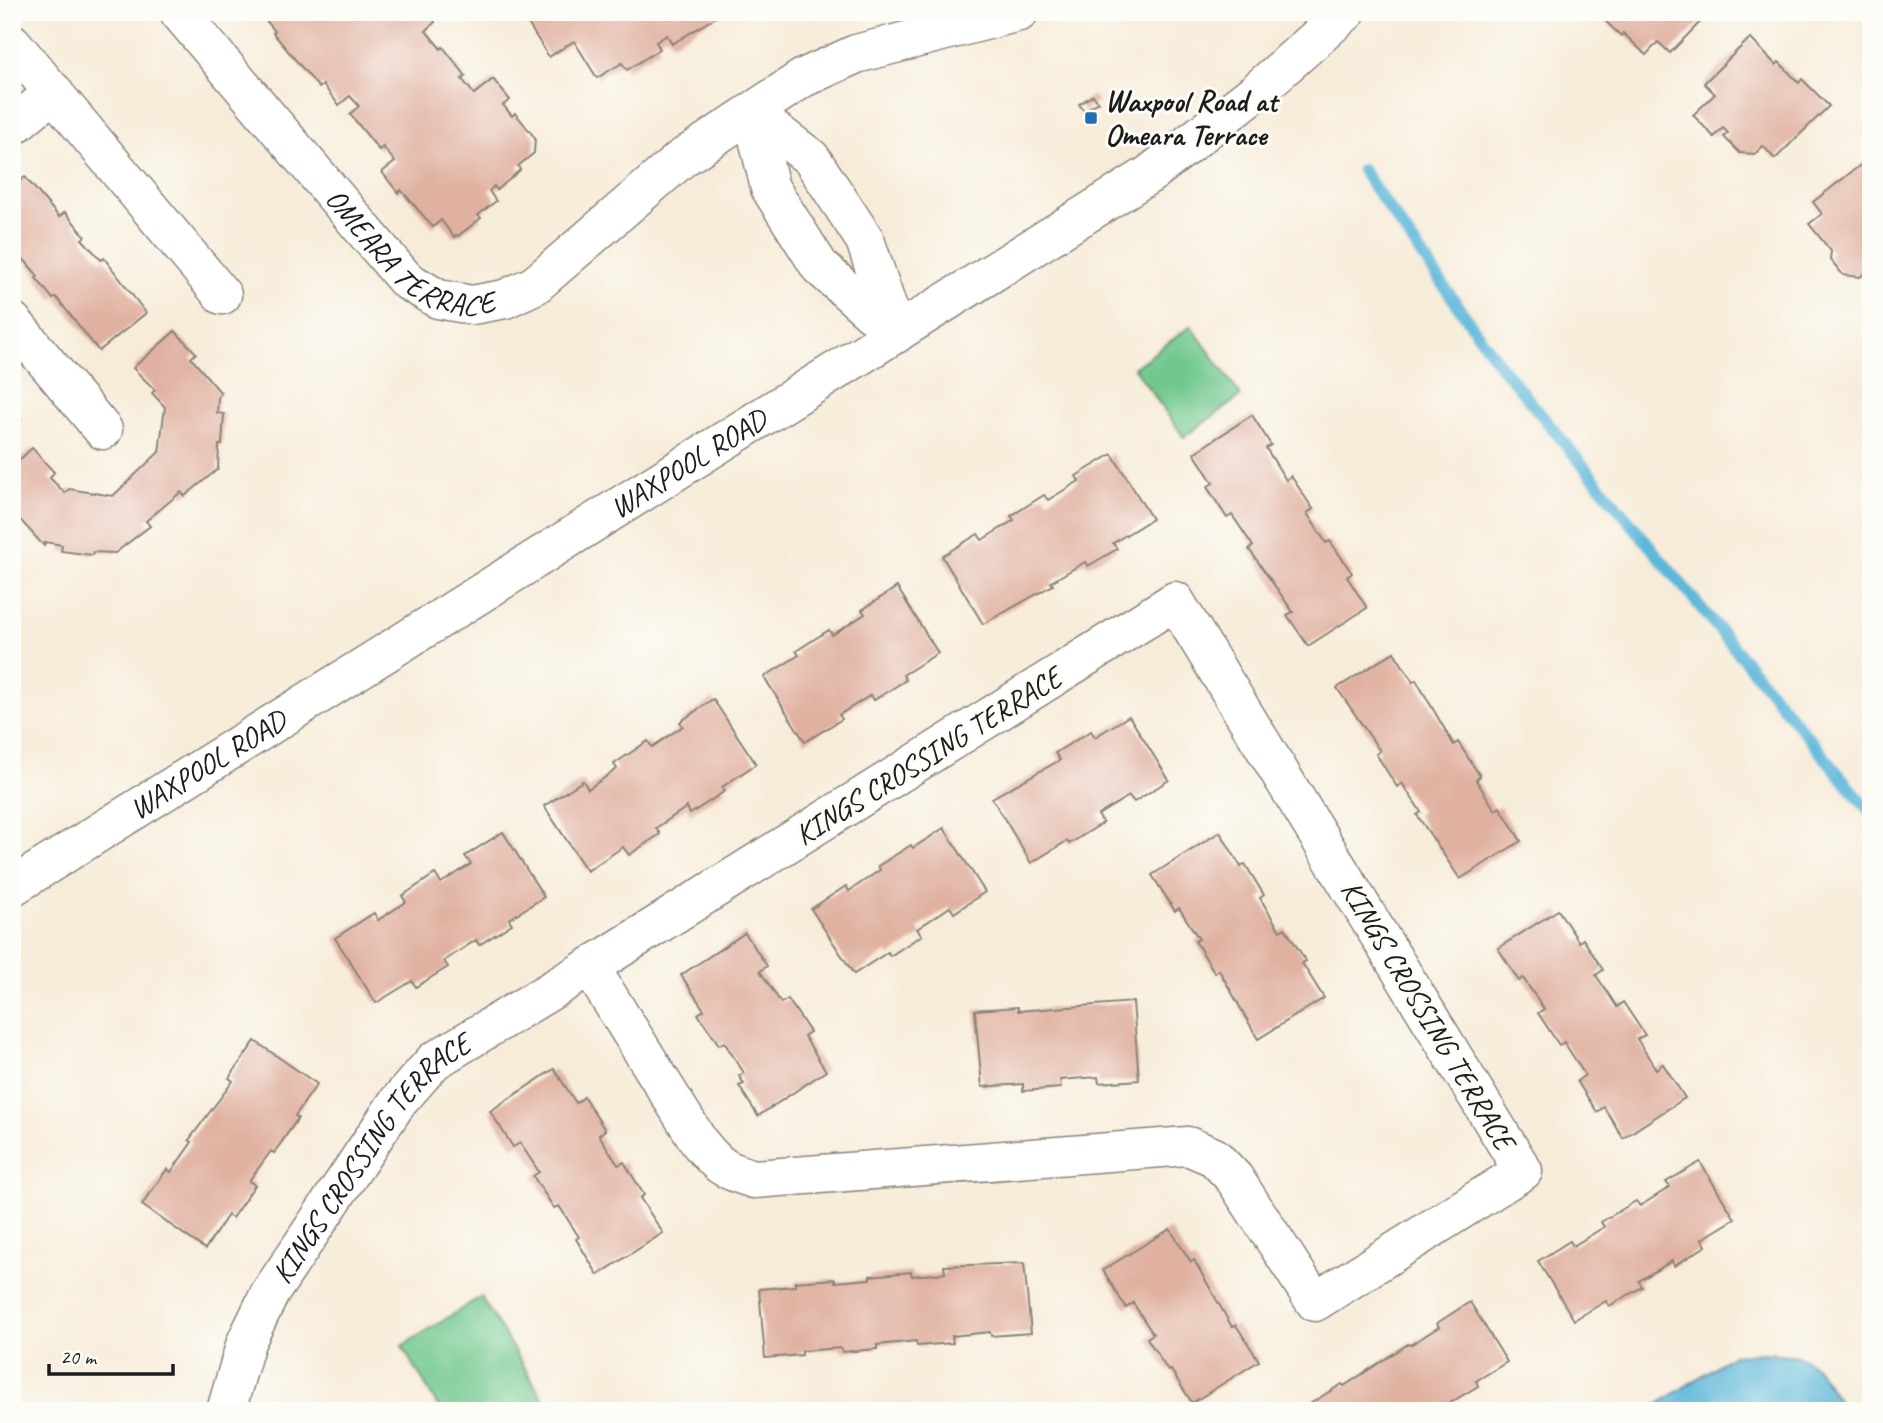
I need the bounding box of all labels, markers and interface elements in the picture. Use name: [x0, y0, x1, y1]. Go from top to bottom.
place label: Waxpool Road at Omeara Terrace: [1105, 82, 1280, 154]
marker: Waxpool Road at Omeara Terrace: [1083, 110, 1099, 126]
street label: OMEARA TERRACE: [317, 180, 502, 325]
street label: WAXPOOL ROAD: [603, 399, 776, 527]
street label: KINGS CROSSING TERRACE: [788, 657, 1071, 854]
street label: WAXPOOL ROAD: [122, 700, 295, 828]
street label: KINGS CROSSING TERRACE: [1333, 873, 1525, 1160]
street label: KINGS CROSSING TERRACE: [263, 1023, 480, 1290]
scale bar: [49, 1332, 173, 1376]
text: 20 m: [60, 1344, 98, 1370]

